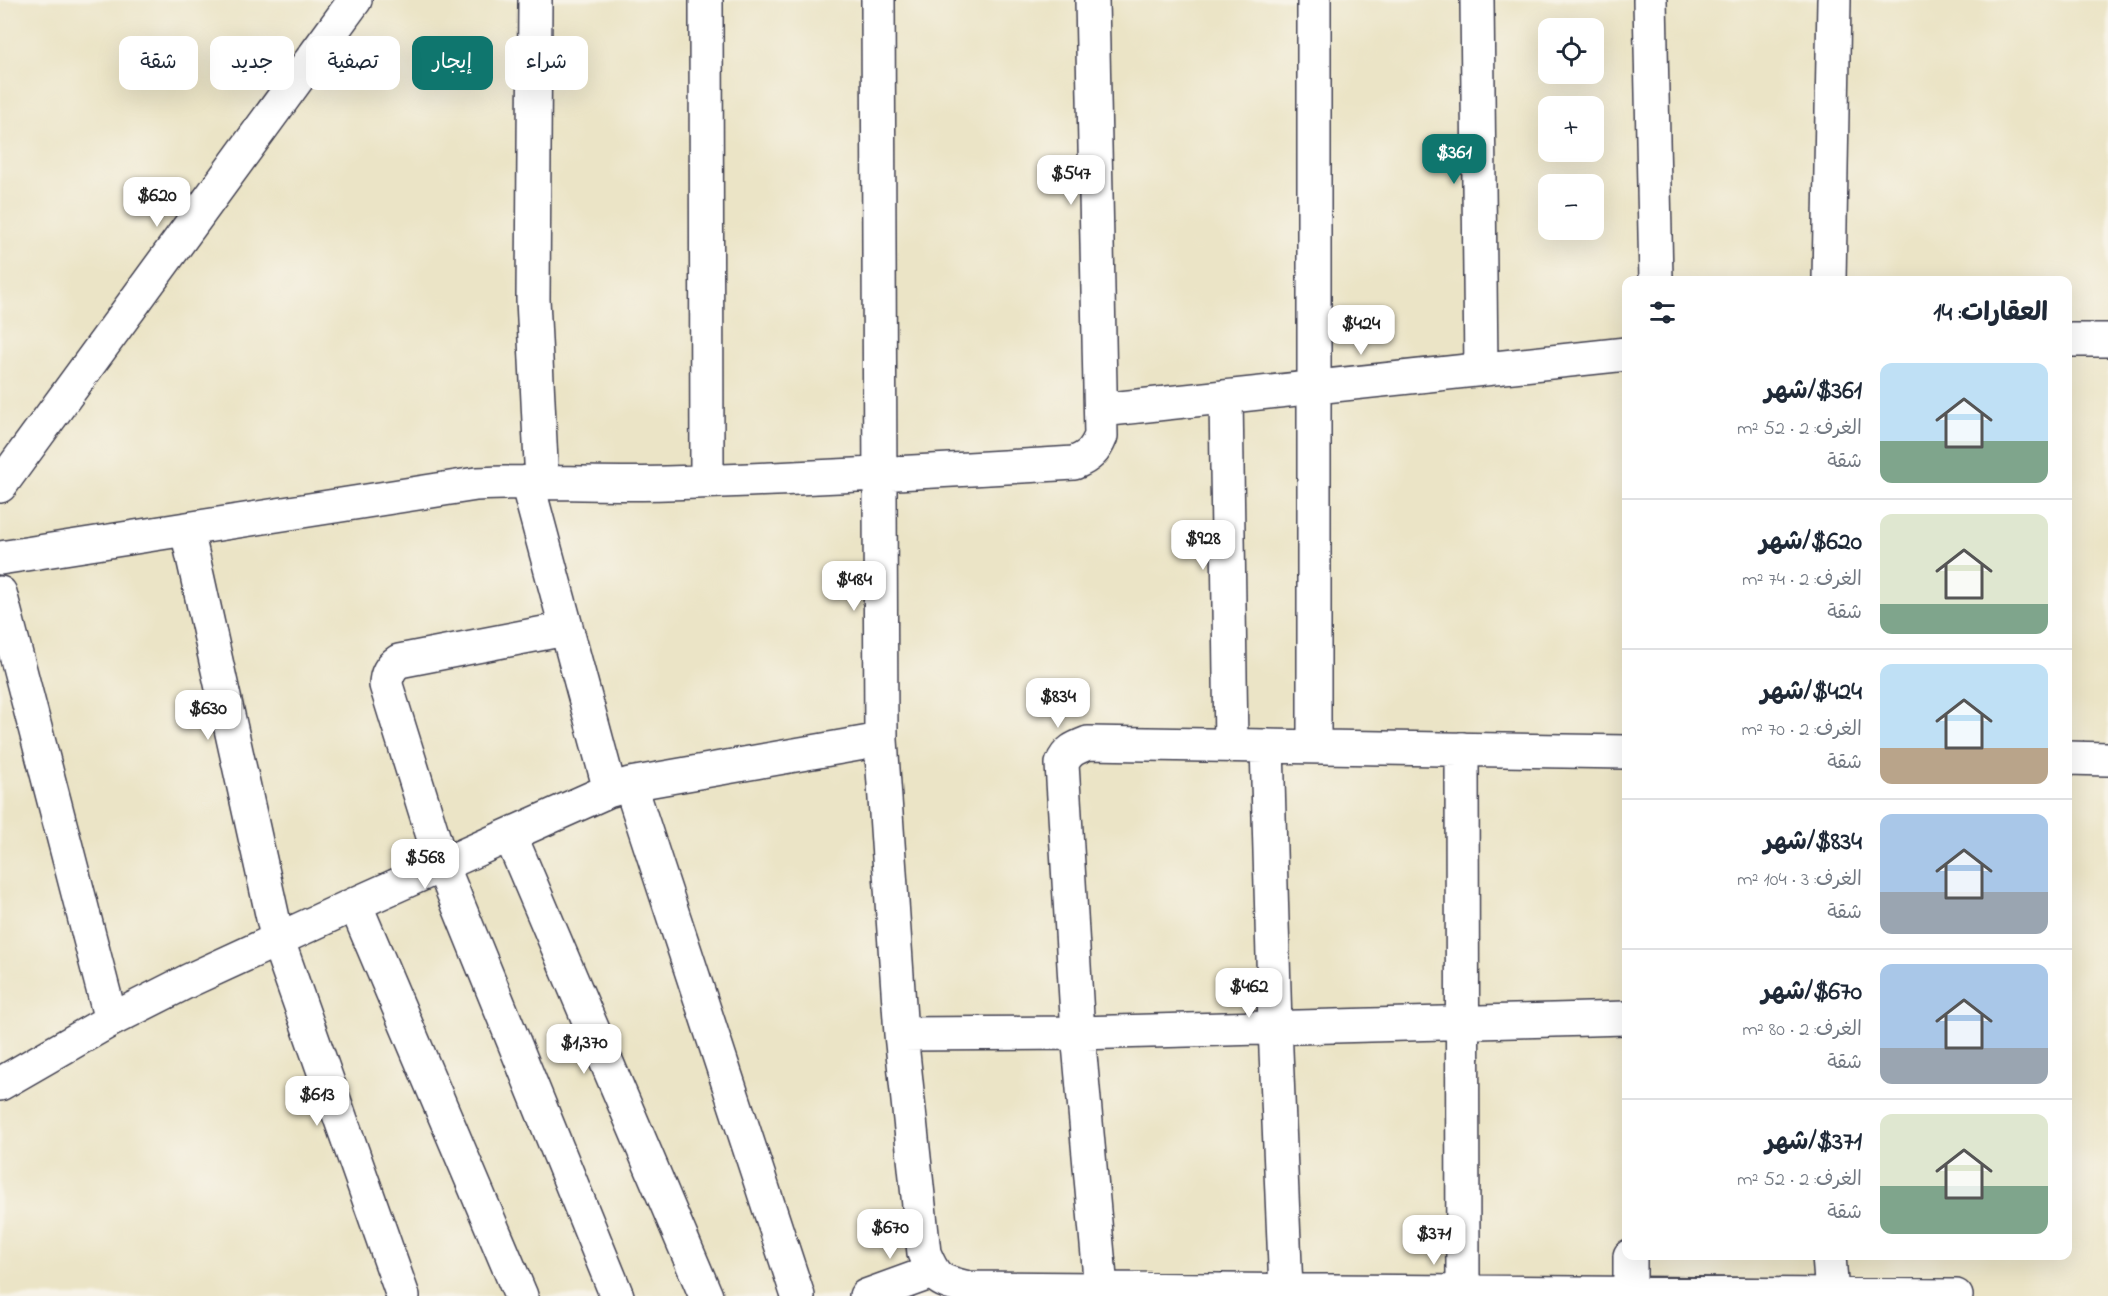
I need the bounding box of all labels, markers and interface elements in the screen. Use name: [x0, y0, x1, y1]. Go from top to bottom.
map controls: [1538, 18, 1604, 240]
button: locate: [1538, 18, 1604, 84]
chip: شقة: [119, 36, 198, 90]
chip: جديد: [210, 36, 294, 90]
chip: تصفية: [306, 36, 400, 90]
chip: إيجار: [412, 36, 493, 90]
chip: شراء: [505, 36, 588, 90]
button: +: [1538, 96, 1604, 162]
pin: $361: [1418, 134, 1490, 185]
text: $361: [1436, 139, 1472, 168]
pin: $547: [1035, 155, 1107, 206]
text: $547: [1051, 160, 1091, 189]
button: −: [1538, 174, 1604, 240]
pin: $620: [121, 177, 193, 228]
text: $620: [137, 182, 177, 211]
text: العقارات: 14: [1933, 295, 2048, 333]
icon: filters: [1646, 296, 1679, 329]
pin: $424: [1325, 305, 1397, 356]
text: $424: [1342, 310, 1380, 339]
text: $361/شهر: [1765, 373, 1862, 411]
icon: home: [1928, 387, 2000, 459]
text: الغرف: 2 · 52 m²: [1737, 415, 1862, 444]
text: شقة: [1827, 448, 1862, 477]
pin: $928: [1167, 520, 1239, 571]
text: $620/شهر: [1759, 524, 1862, 562]
text: $928: [1185, 525, 1221, 554]
icon: home: [1928, 538, 2000, 610]
pin: $484: [818, 561, 890, 612]
text: $484: [836, 566, 872, 595]
text: الغرف: 2 · 74 m²: [1742, 566, 1862, 595]
text: شقة: [1827, 599, 1862, 628]
text: $424/شهر: [1761, 674, 1862, 712]
pin: $834: [1022, 678, 1094, 729]
text: $834: [1040, 683, 1076, 712]
icon: home: [1928, 688, 2000, 760]
pin: $630: [172, 690, 244, 741]
text: $630: [189, 695, 227, 724]
text: الغرف: 2 · 70 m²: [1742, 716, 1862, 745]
text: شقة: [1827, 749, 1862, 778]
text: $834/شهر: [1764, 824, 1862, 862]
icon: home: [1928, 838, 2000, 910]
pin: $568: [389, 839, 461, 890]
text: $568: [405, 844, 445, 873]
text: الغرف: 3 · 104 m²: [1737, 866, 1862, 895]
text: شقة: [1827, 899, 1862, 928]
pin: $462: [1213, 968, 1285, 1019]
text: $462: [1229, 973, 1269, 1002]
text: $670/شهر: [1762, 974, 1862, 1012]
icon: home: [1928, 988, 2000, 1060]
text: الغرف: 2 · 80 m²: [1742, 1016, 1862, 1045]
pin: $1,370: [535, 1024, 633, 1075]
text: $1,370: [560, 1029, 608, 1058]
text: شقة: [1827, 1049, 1862, 1078]
pin: $613: [281, 1076, 353, 1127]
text: $613: [299, 1081, 335, 1110]
text: $371/شهر: [1765, 1124, 1862, 1162]
icon: home: [1928, 1138, 2000, 1210]
text: الغرف: 2 · 52 m²: [1737, 1166, 1862, 1195]
text: شقة: [1827, 1199, 1862, 1228]
pin: $670: [854, 1209, 926, 1260]
text: $670: [871, 1214, 909, 1243]
pin: $371: [1398, 1215, 1470, 1266]
text: $371: [1417, 1220, 1451, 1249]

